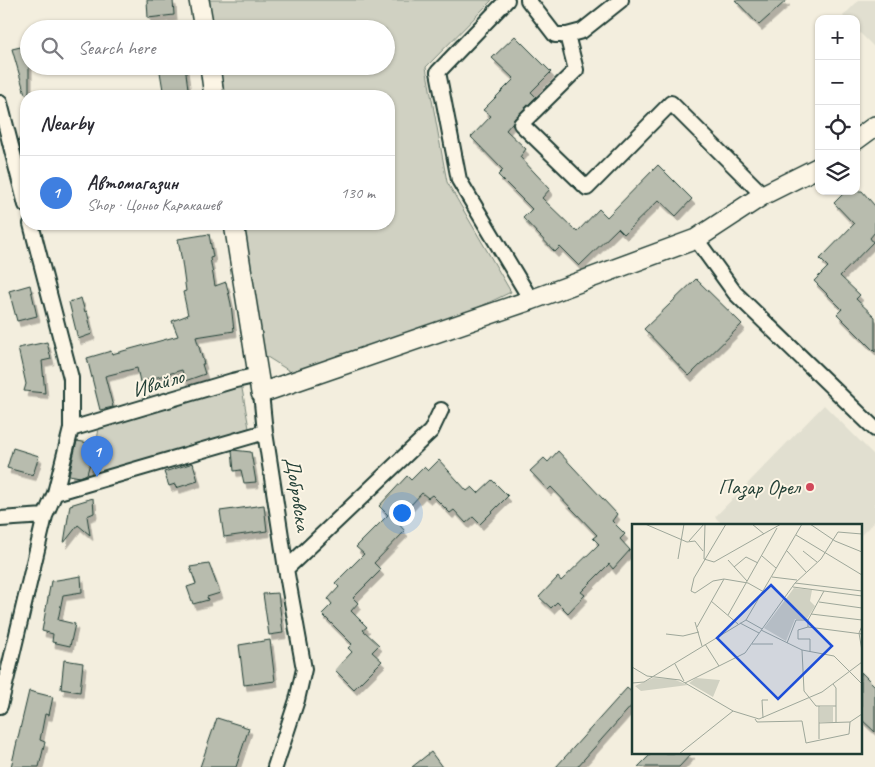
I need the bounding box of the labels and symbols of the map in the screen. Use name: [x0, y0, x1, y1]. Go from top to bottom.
street label: Ивайло: [129, 362, 189, 403]
pin: 1: [81, 436, 113, 477]
street label: Добровска: [279, 455, 317, 535]
place label: Пазар Орел: [718, 474, 802, 501]
marker: Пазар Орел: [804, 481, 816, 493]
your location: [389, 500, 415, 526]
inset map: [632, 524, 862, 754]

